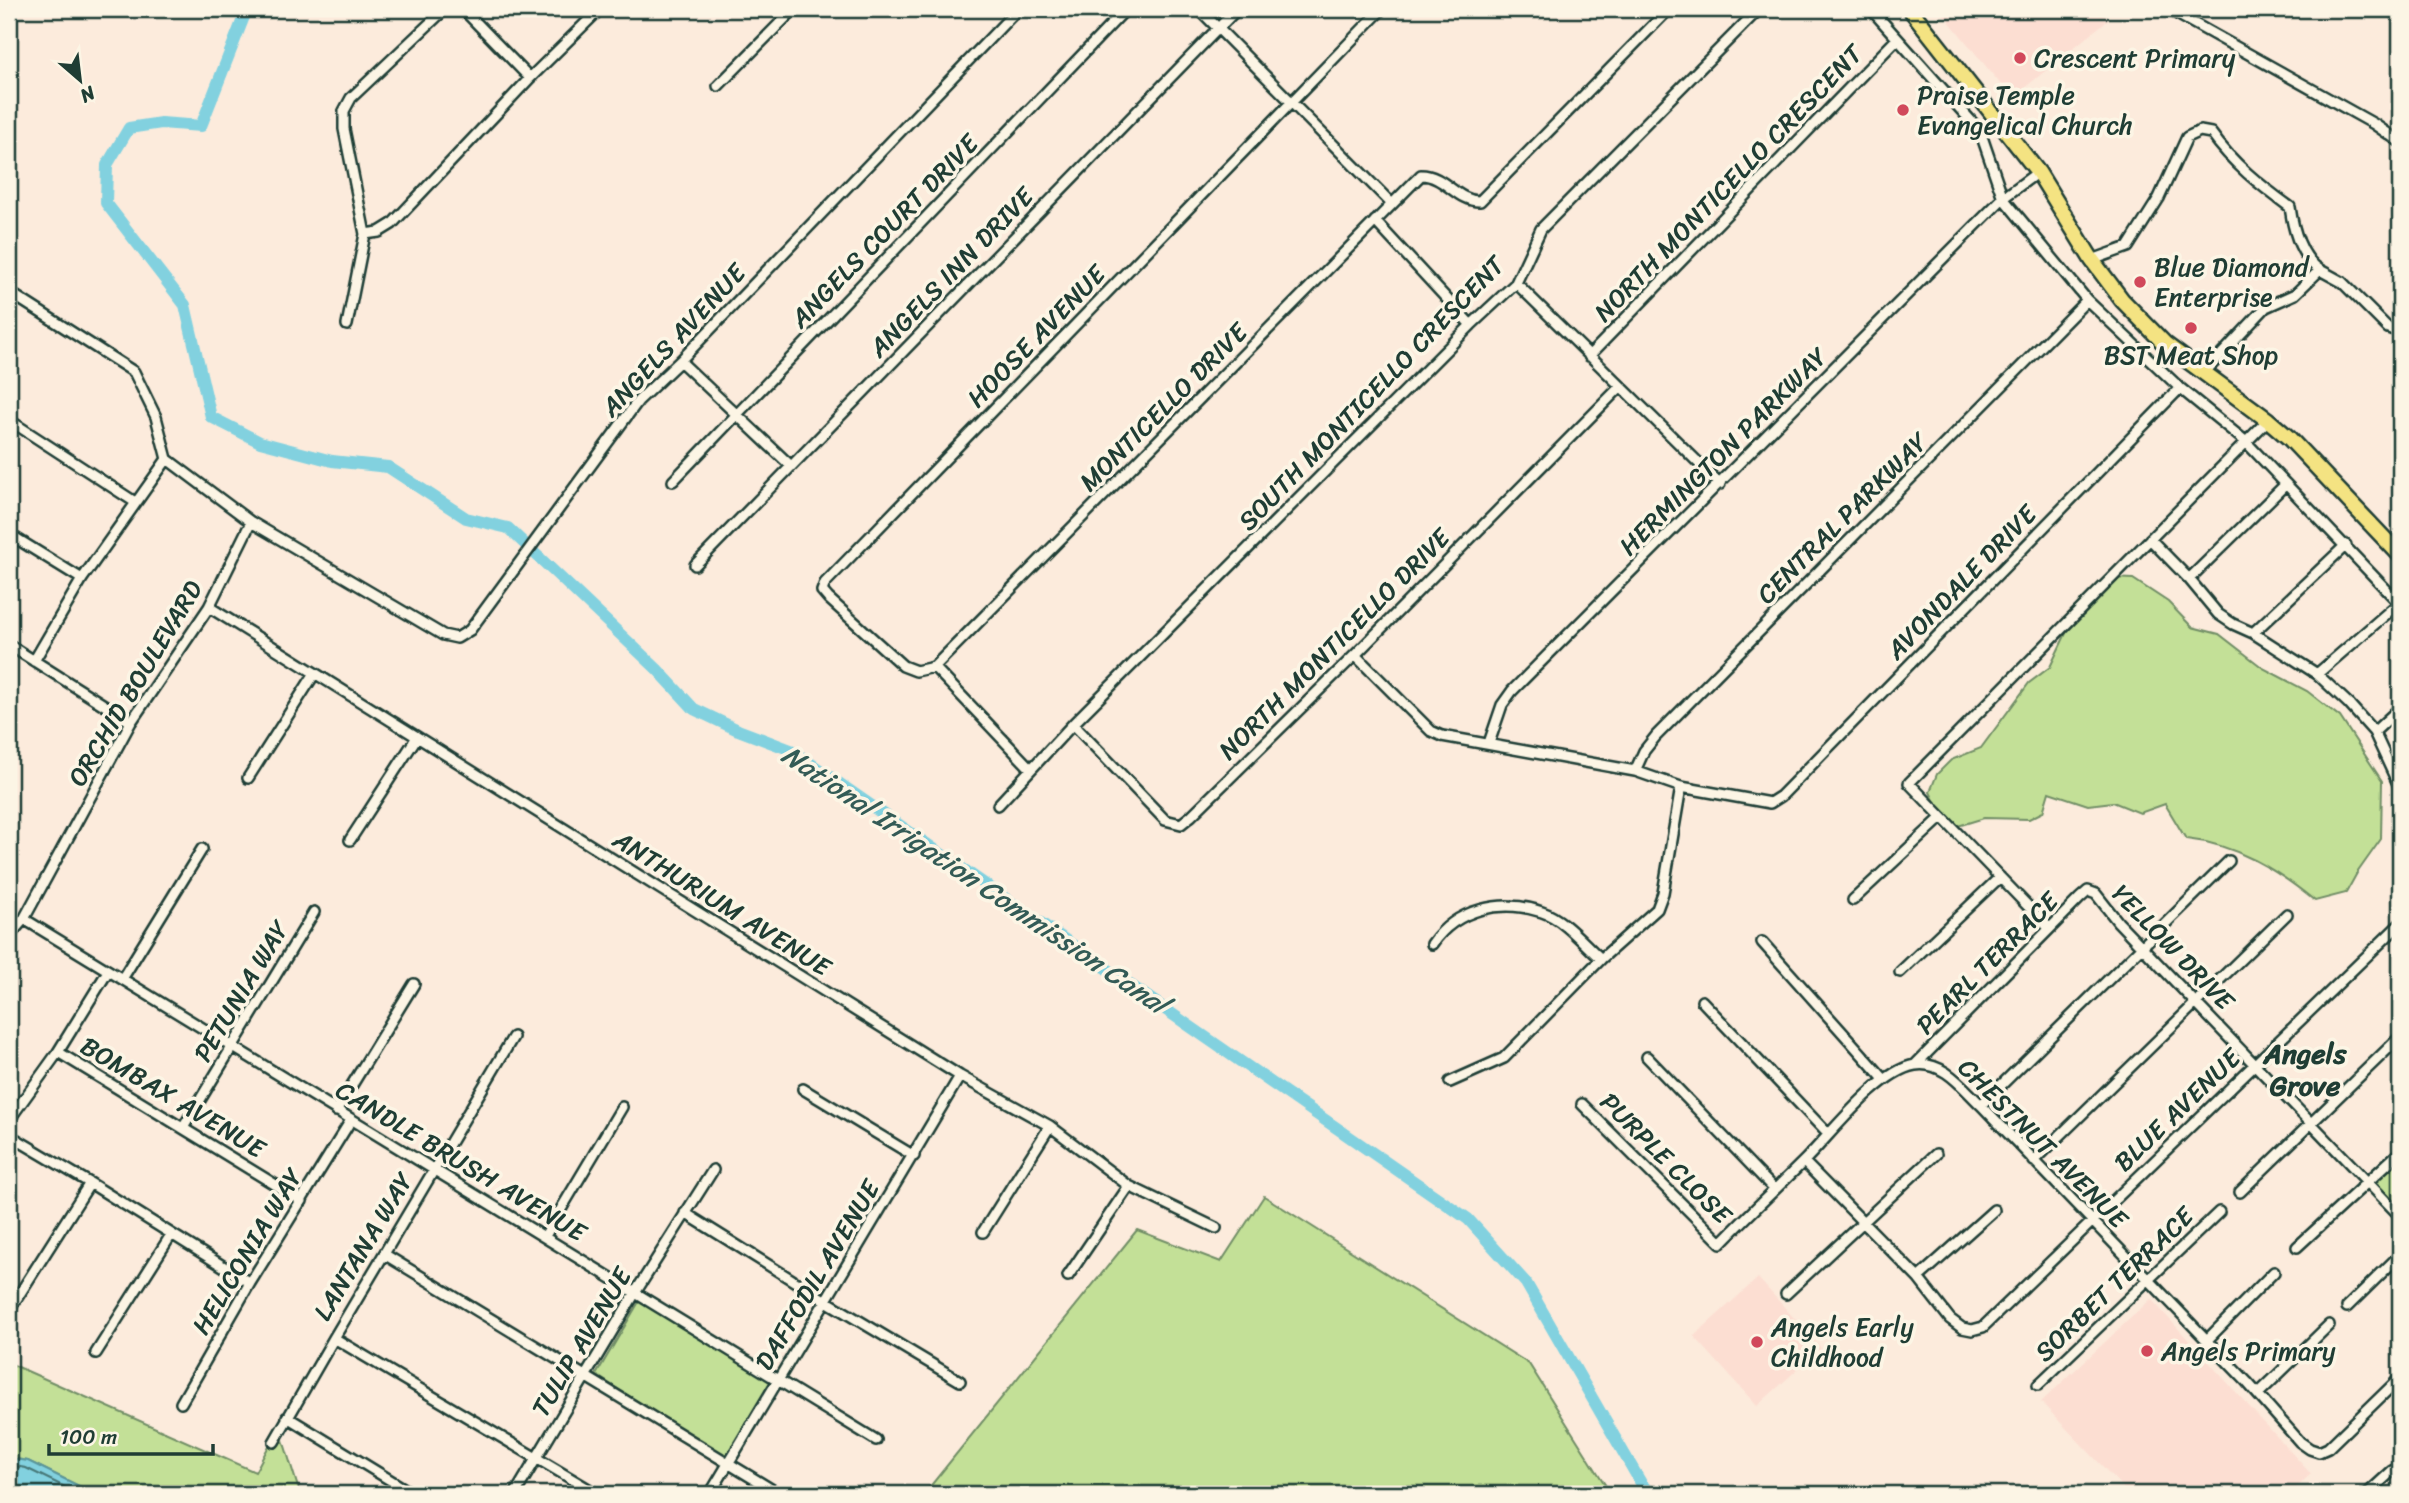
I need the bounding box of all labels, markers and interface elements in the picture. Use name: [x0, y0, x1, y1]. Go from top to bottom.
street label: NORTH MONTICELLO CRESCENT: [1582, 32, 1875, 333]
place label: Crescent Primary: [2034, 35, 2236, 81]
north arrow: [46, 46, 116, 116]
marker: Crescent Primary: [2012, 50, 2028, 66]
place label: Praise Temple Evangelical Church: [1917, 72, 2133, 148]
text: N: [73, 76, 102, 113]
marker: Praise Temple Evangelical Church: [1895, 102, 1911, 118]
street label: ANGELS COURT DRIVE: [778, 122, 991, 340]
street label: ANGELS INN DRIVE: [856, 174, 1046, 369]
street label: SOUTH MONTICELLO CRESCENT: [1226, 243, 1517, 542]
place label: Blue Diamond Enterprise: [2154, 244, 2311, 320]
street label: ANGELS AVENUE: [588, 251, 758, 429]
street label: HOOSE AVENUE: [955, 252, 1118, 419]
marker: Blue Diamond Enterprise: [2132, 274, 2148, 290]
street label: MONTICELLO DRIVE: [1067, 310, 1260, 503]
marker: BST Meat Shop: [2183, 320, 2199, 336]
place label: BST Meat Shop: [2104, 332, 2279, 378]
street label: HERMINGTON PARKWAY: [1607, 335, 1839, 567]
street label: CENTRAL PARKWAY: [1745, 420, 1940, 615]
street label: AVONDALE DRIVE: [1874, 492, 2049, 671]
street label: NORTH MONTICELLO DRIVE: [1207, 516, 1462, 771]
street label: ORCHID BOULEVARD: [55, 570, 215, 795]
water label: National Irrigation Commission Canal: [771, 731, 1183, 1031]
street label: ANTHURIUM AVENUE: [603, 817, 842, 990]
street label: YELLOW DRIVE: [2100, 873, 2247, 1022]
street label: PEARL TERRACE: [1904, 879, 2071, 1046]
street label: PETUNIA WAY: [180, 910, 302, 1071]
street label: BOMBAX AVENUE: [71, 1023, 276, 1171]
district label: Angels Grove: [2263, 1029, 2348, 1110]
street label: BLUE AVENUE: [2102, 1036, 2253, 1183]
street label: CHESTNUT AVENUE: [1946, 1046, 2141, 1241]
street label: CANDLE BRUSH AVENUE: [326, 1068, 597, 1255]
street label: PURPLE CLOSE: [1589, 1081, 1744, 1236]
street label: HELICONIA WAY: [179, 1158, 316, 1344]
street label: LANTANA WAY: [300, 1162, 426, 1330]
street label: DAFFODIL AVENUE: [742, 1169, 893, 1379]
street label: SORBET TERRACE: [2023, 1194, 2206, 1373]
street label: TULIP AVENUE: [518, 1257, 645, 1426]
place label: Angels Early Childhood: [1770, 1304, 1914, 1380]
place label: Angels Primary: [2160, 1328, 2336, 1374]
marker: Angels Early Childhood: [1749, 1334, 1765, 1350]
marker: Angels Primary: [2139, 1343, 2155, 1359]
scale bar: [49, 1412, 214, 1456]
text: 100 m: [60, 1418, 117, 1456]

